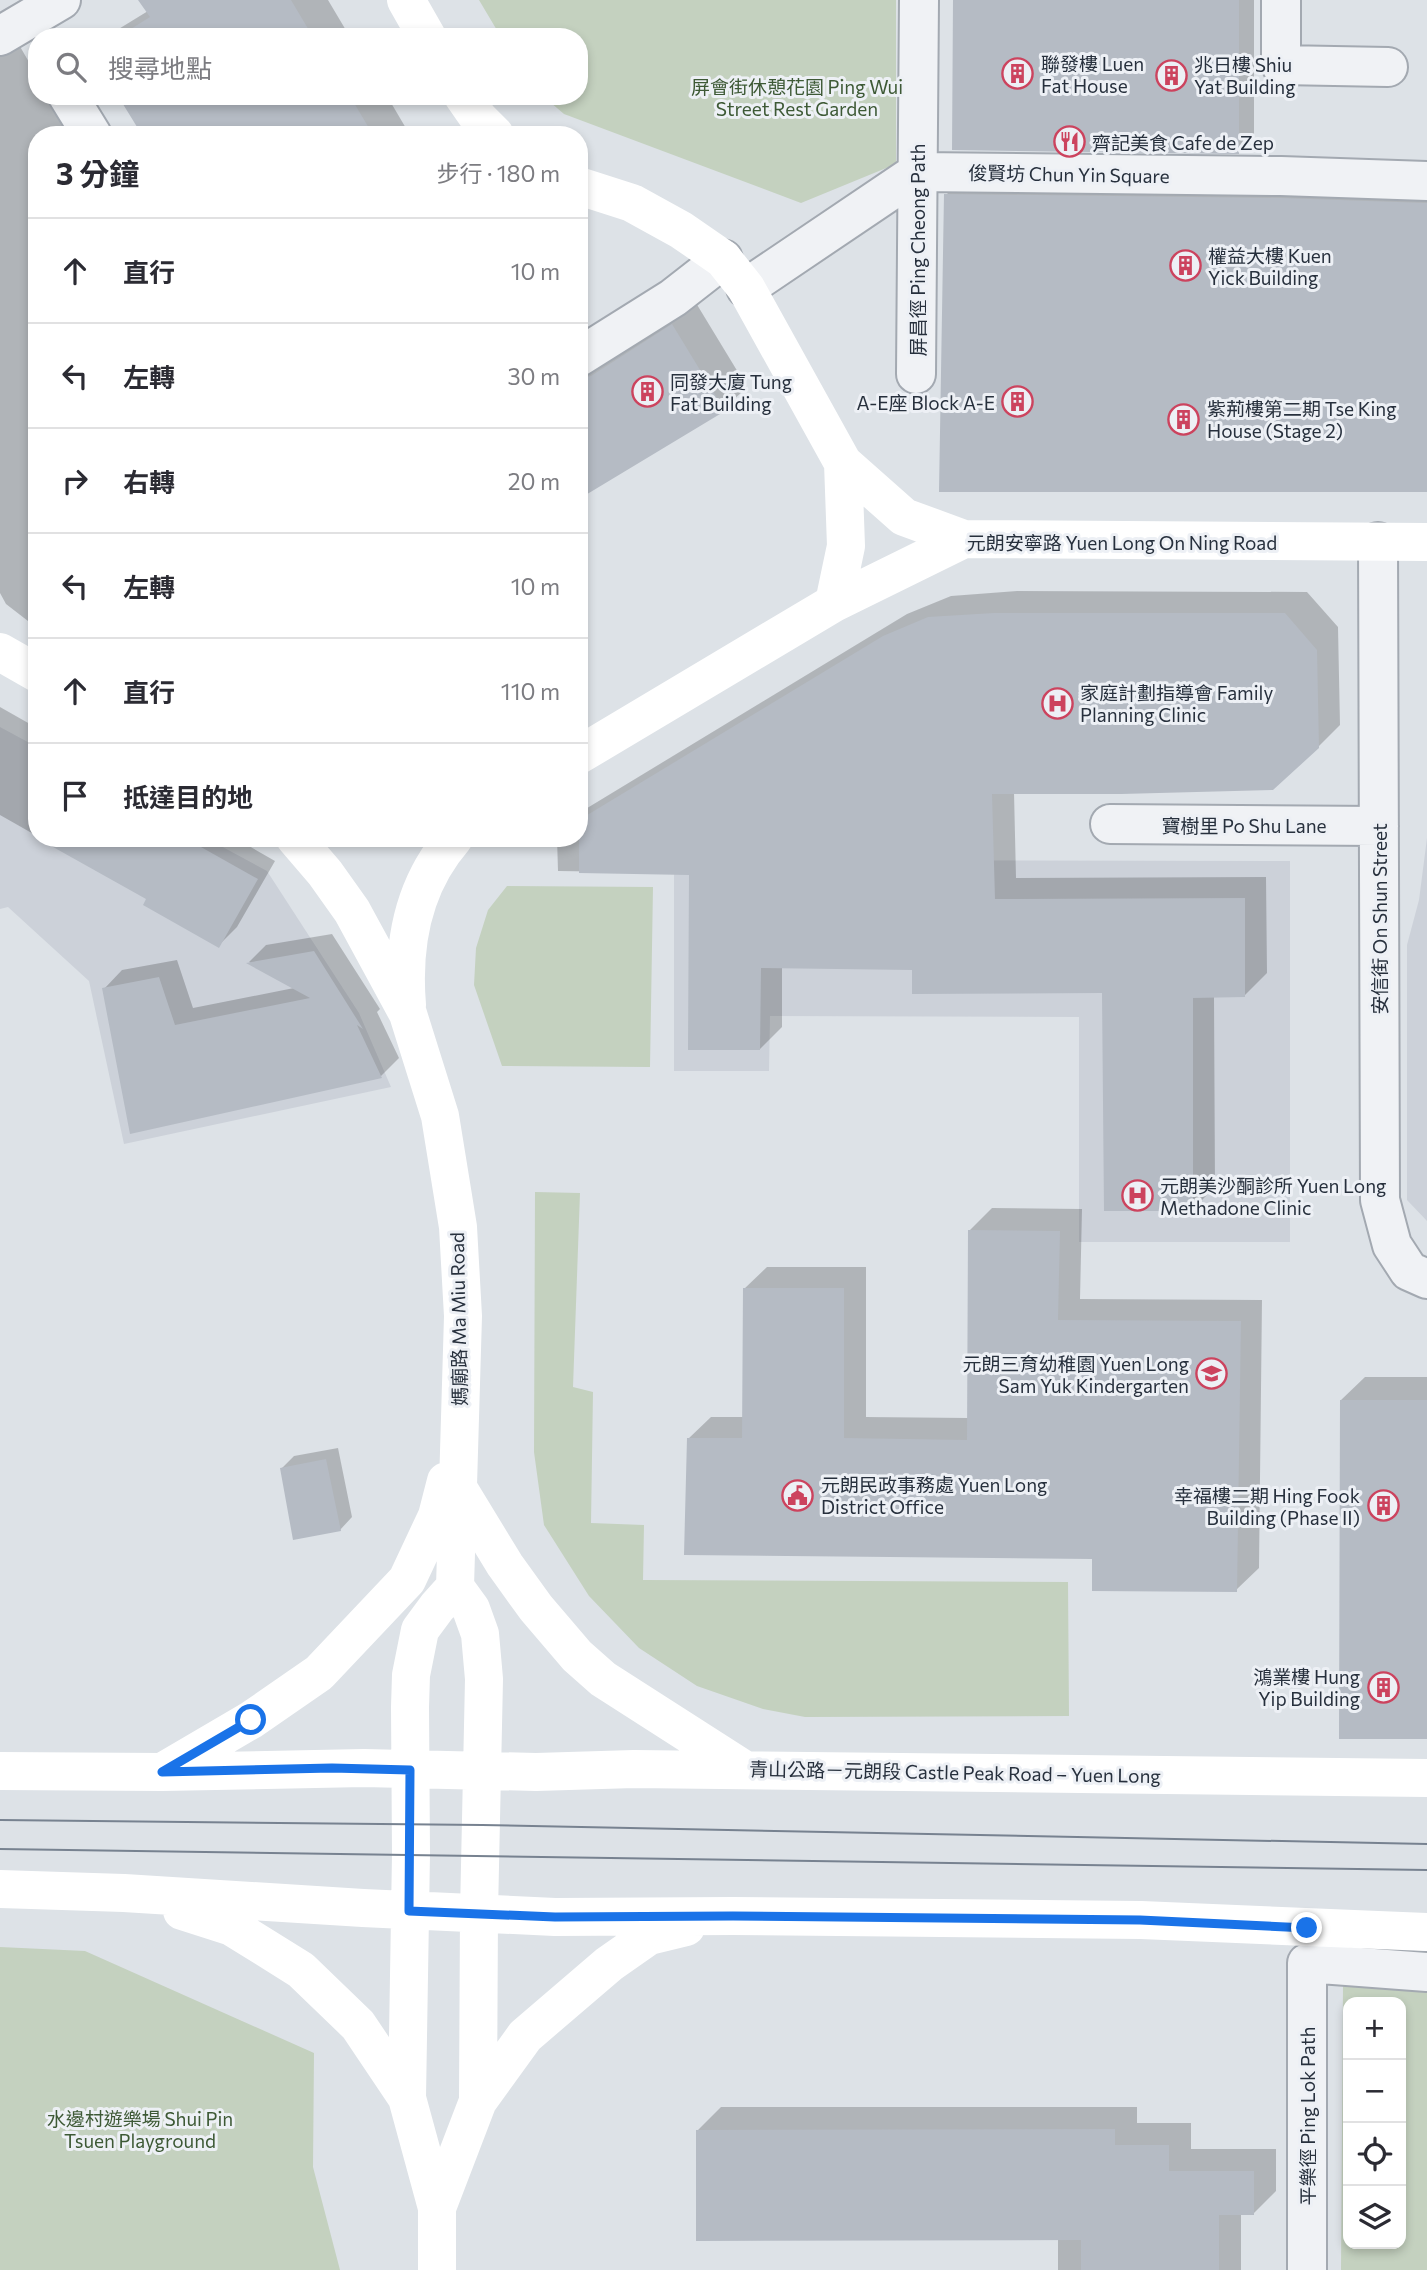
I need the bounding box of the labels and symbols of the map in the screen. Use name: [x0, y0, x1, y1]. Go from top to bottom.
place label: 聯發樓 Luen Fat House: [1041, 52, 1144, 97]
place label: 兆日樓 Shiu Yat Building: [1194, 53, 1295, 98]
building icon: 聯發樓 Luen Fat House: [1001, 57, 1035, 91]
building icon: 兆日樓 Shiu Yat Building: [1154, 58, 1188, 92]
park label: 屏會街休憩花園 Ping Wui Street Rest Garden: [691, 75, 903, 120]
restaurant icon: 齊記美食 Cafe de Zep: [1052, 125, 1086, 159]
place label: 齊記美食 Cafe de Zep: [1092, 131, 1274, 154]
street label: 屏昌徑 Ping Cheong Path: [906, 144, 929, 356]
street label: 俊賢坊 Chun Yin Square: [968, 161, 1170, 187]
place label: 權益大樓 Kuen Yick Building: [1208, 244, 1332, 289]
building icon: 權益大樓 Kuen Yick Building: [1168, 249, 1202, 283]
place label: 同發大廈 Tung Fat Building: [670, 370, 792, 415]
building icon: 同發大廈 Tung Fat Building: [630, 375, 664, 409]
building icon: A-E座 Block A-E: [1001, 385, 1035, 419]
place label: A-E座 Block A-E: [857, 391, 995, 414]
place label: 紫荊樓第二期 Tse King House (Stage 2): [1207, 397, 1397, 442]
building icon: 紫荊樓第二期 Tse King House (Stage 2): [1167, 402, 1201, 436]
street label: 元朗安寧路 Yuen Long On Ning Road: [967, 531, 1277, 554]
place label: 家庭計劃指導會 Family Planning Clinic: [1080, 681, 1273, 726]
hospital icon: 家庭計劃指導會 Family Planning Clinic: [1040, 686, 1074, 720]
street label: 寶樹里 Po Shu Lane: [1161, 814, 1327, 837]
street label: 安信街 On Shun Street: [1368, 823, 1391, 1015]
place label: 元朗美沙酮診所 Yuen Long Methadone Clinic: [1160, 1174, 1386, 1219]
hospital icon: 元朗美沙酮診所 Yuen Long Methadone Clinic: [1120, 1179, 1154, 1213]
street label: 媽廟路 Ma Miu Road: [445, 1232, 471, 1406]
place label: 元朗三育幼稚園 Yuen Long Sam Yuk Kindergarten: [963, 1352, 1189, 1397]
school or university icon: 元朗三育幼稚園 Yuen Long Sam Yuk Kindergarten: [1195, 1357, 1229, 1391]
place label: 元朗民政事務處 Yuen Long District Office: [821, 1473, 1047, 1518]
public building icon: 元朗民政事務處 Yuen Long District Office: [781, 1478, 815, 1512]
place label: 幸福樓二期 Hing Fook Building (Phase II): [1174, 1484, 1360, 1529]
building icon: 幸福樓二期 Hing Fook Building (Phase II): [1366, 1489, 1400, 1523]
place label: 鴻業樓 Hung Yip Building: [1253, 1665, 1360, 1710]
building icon: 鴻業樓 Hung Yip Building: [1366, 1670, 1400, 1704]
route start: [235, 1704, 266, 1735]
street label: 青山公路－元朗段 Castle Peak Road – Yuen Long: [749, 1757, 1161, 1787]
route end: [1291, 1912, 1322, 1943]
street label: 平樂徑 Ping Lok Path: [1296, 2027, 1319, 2205]
park label: 水邊村遊樂場 Shui Pin Tsuen Playground: [47, 2107, 233, 2152]

